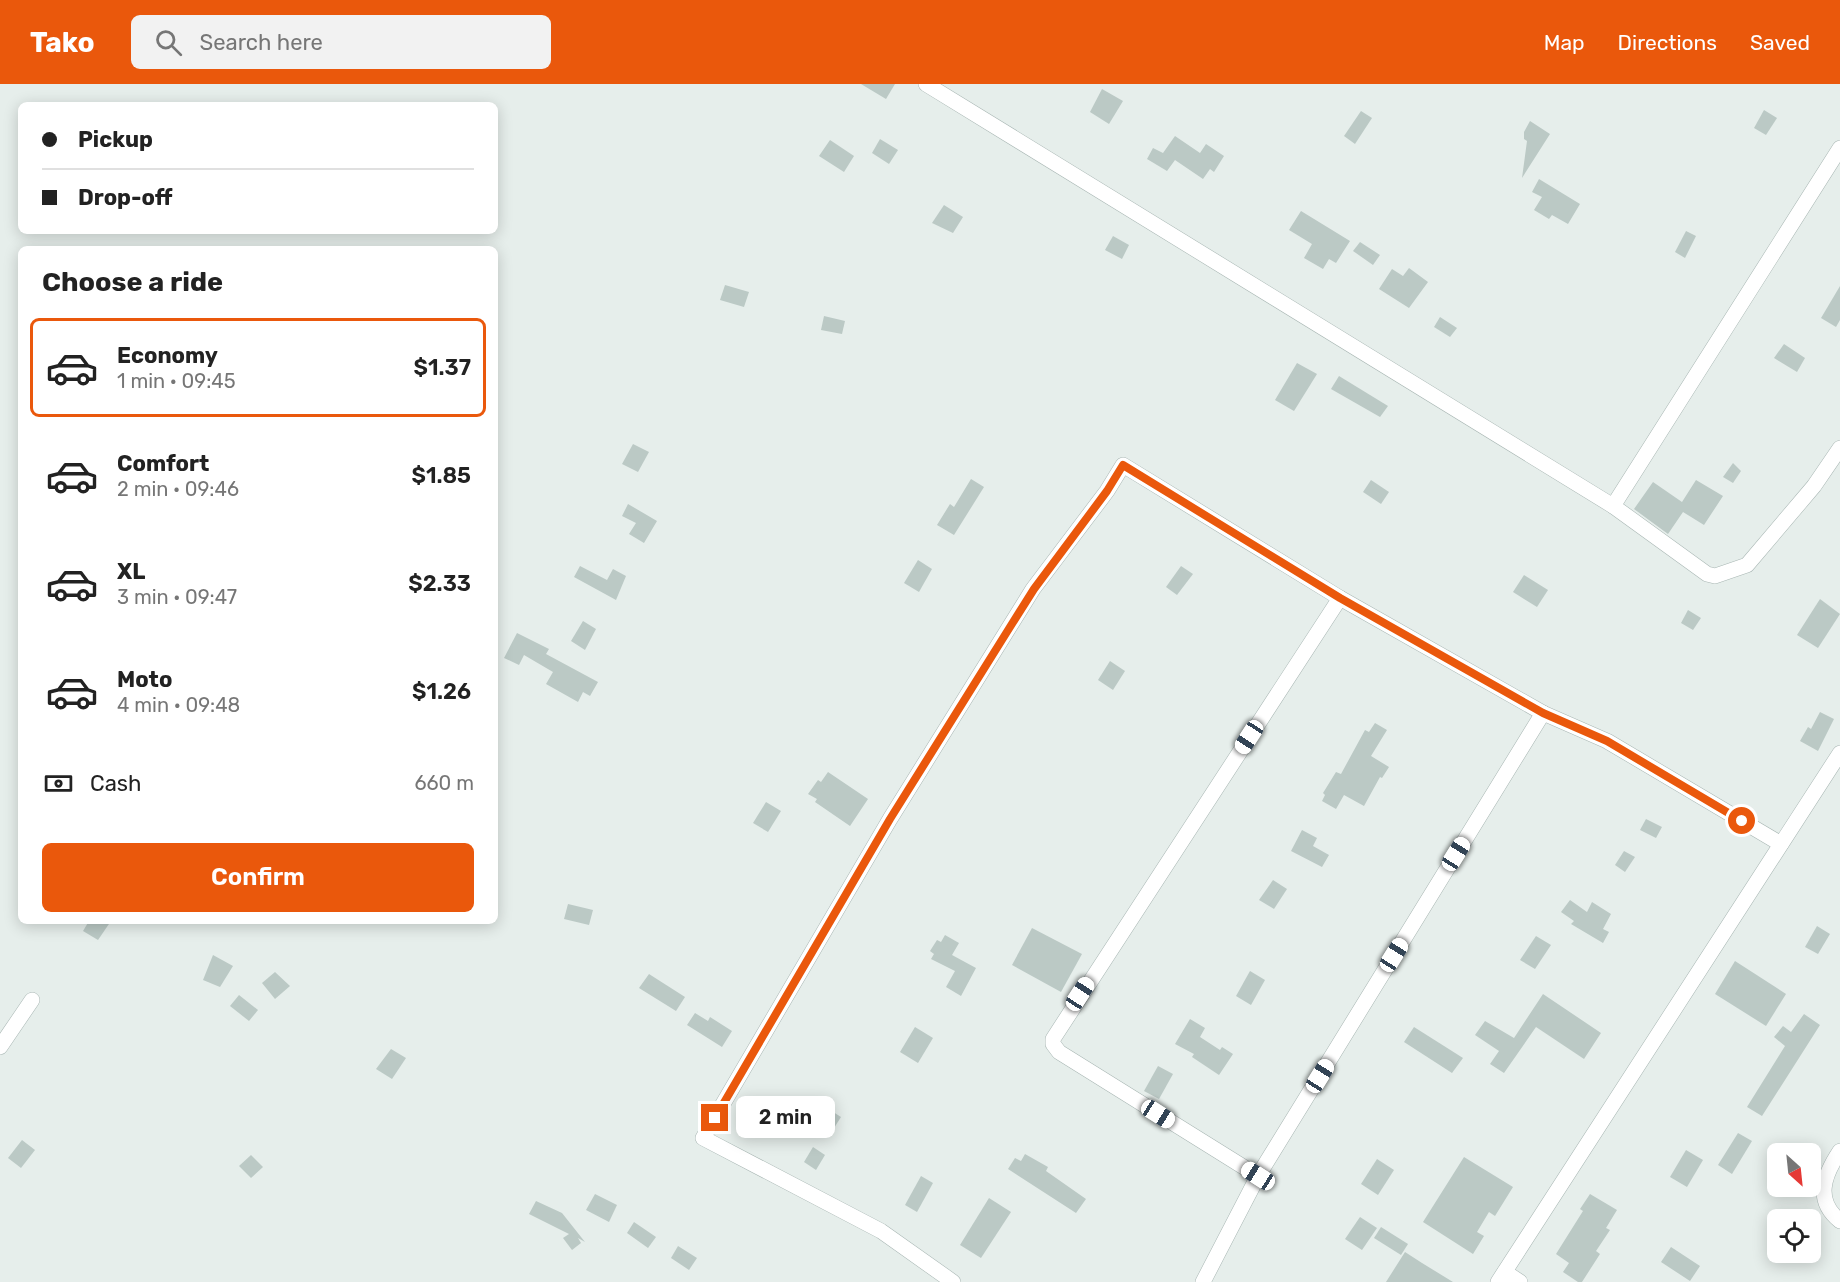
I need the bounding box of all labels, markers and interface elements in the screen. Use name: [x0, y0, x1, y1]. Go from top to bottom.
search box: [131, 15, 551, 69]
text: Tako: [30, 26, 95, 59]
icon: search: [152, 26, 185, 59]
text: Search here: [200, 29, 323, 56]
text: Map: [1544, 30, 1585, 55]
text: Directions: [1618, 30, 1717, 55]
text: Saved: [1750, 30, 1810, 55]
text: Pickup: [78, 126, 153, 153]
text: Drop-off: [78, 184, 173, 211]
text: Choose a ride: [42, 266, 223, 298]
icon: car: [45, 341, 99, 395]
text: Economy: [117, 342, 218, 369]
text: $1.37: [414, 354, 471, 381]
text: 1 min · 09:45: [117, 369, 236, 393]
icon: car: [45, 449, 99, 503]
text: Comfort: [117, 450, 209, 477]
text: $1.85: [412, 462, 471, 489]
text: 2 min · 09:46: [117, 477, 239, 501]
icon: car: [45, 557, 99, 611]
text: XL: [117, 558, 145, 585]
text: $2.33: [408, 570, 471, 597]
text: 3 min · 09:47: [117, 585, 237, 609]
icon: car: [45, 665, 99, 719]
text: Moto: [117, 666, 172, 693]
text: $1.26: [412, 678, 471, 705]
text: 4 min · 09:48: [117, 693, 240, 717]
car: [1232, 717, 1266, 757]
icon: cash: [42, 767, 75, 800]
text: Cash: [90, 770, 141, 797]
text: 660 m: [415, 771, 474, 795]
route start: [1728, 807, 1755, 834]
car: [1439, 834, 1473, 874]
button: Confirm: [42, 843, 474, 912]
car: [1377, 935, 1411, 975]
car: [1063, 974, 1097, 1014]
car: [1303, 1056, 1337, 1096]
callout: 2 min: [736, 1097, 835, 1139]
car: [1138, 1097, 1178, 1131]
route end: [701, 1104, 728, 1131]
text: 2 min: [759, 1105, 812, 1129]
north arrow: [1767, 1143, 1821, 1197]
map controls: [1767, 1143, 1821, 1263]
car: [1238, 1159, 1278, 1193]
button: locate: [1767, 1209, 1821, 1263]

